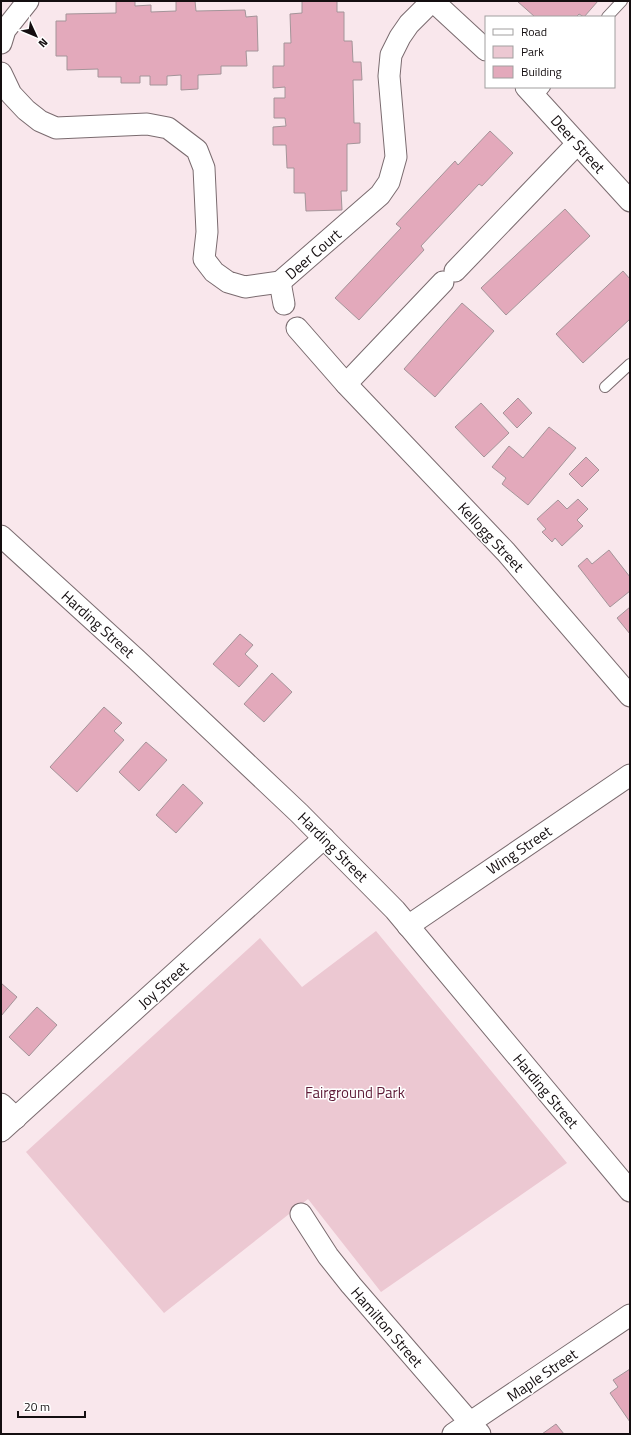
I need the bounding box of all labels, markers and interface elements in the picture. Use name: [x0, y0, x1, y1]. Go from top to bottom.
north arrow: [16, 16, 56, 56]
legend: [485, 16, 615, 88]
text: Road: [521, 22, 547, 41]
text: N: [35, 35, 52, 51]
text: Park: [521, 42, 544, 61]
text: Building: [521, 62, 562, 81]
street label: Deer Street: [545, 110, 611, 179]
street label: Deer Court: [280, 223, 347, 285]
street label: Kellogg Street: [453, 497, 530, 578]
street label: Harding Street: [56, 585, 140, 664]
street label: Harding Street: [292, 806, 374, 888]
street label: Wing Street: [482, 819, 557, 880]
street label: Joy Street: [133, 955, 194, 1014]
street label: Harding Street: [508, 1049, 585, 1134]
park label: Fairground Park: [305, 1081, 405, 1104]
street label: Hamilton Street: [345, 1282, 429, 1373]
street label: Maple Street: [502, 1342, 583, 1407]
scale bar: [18, 1393, 85, 1419]
text: 20 m: [24, 1397, 50, 1416]

